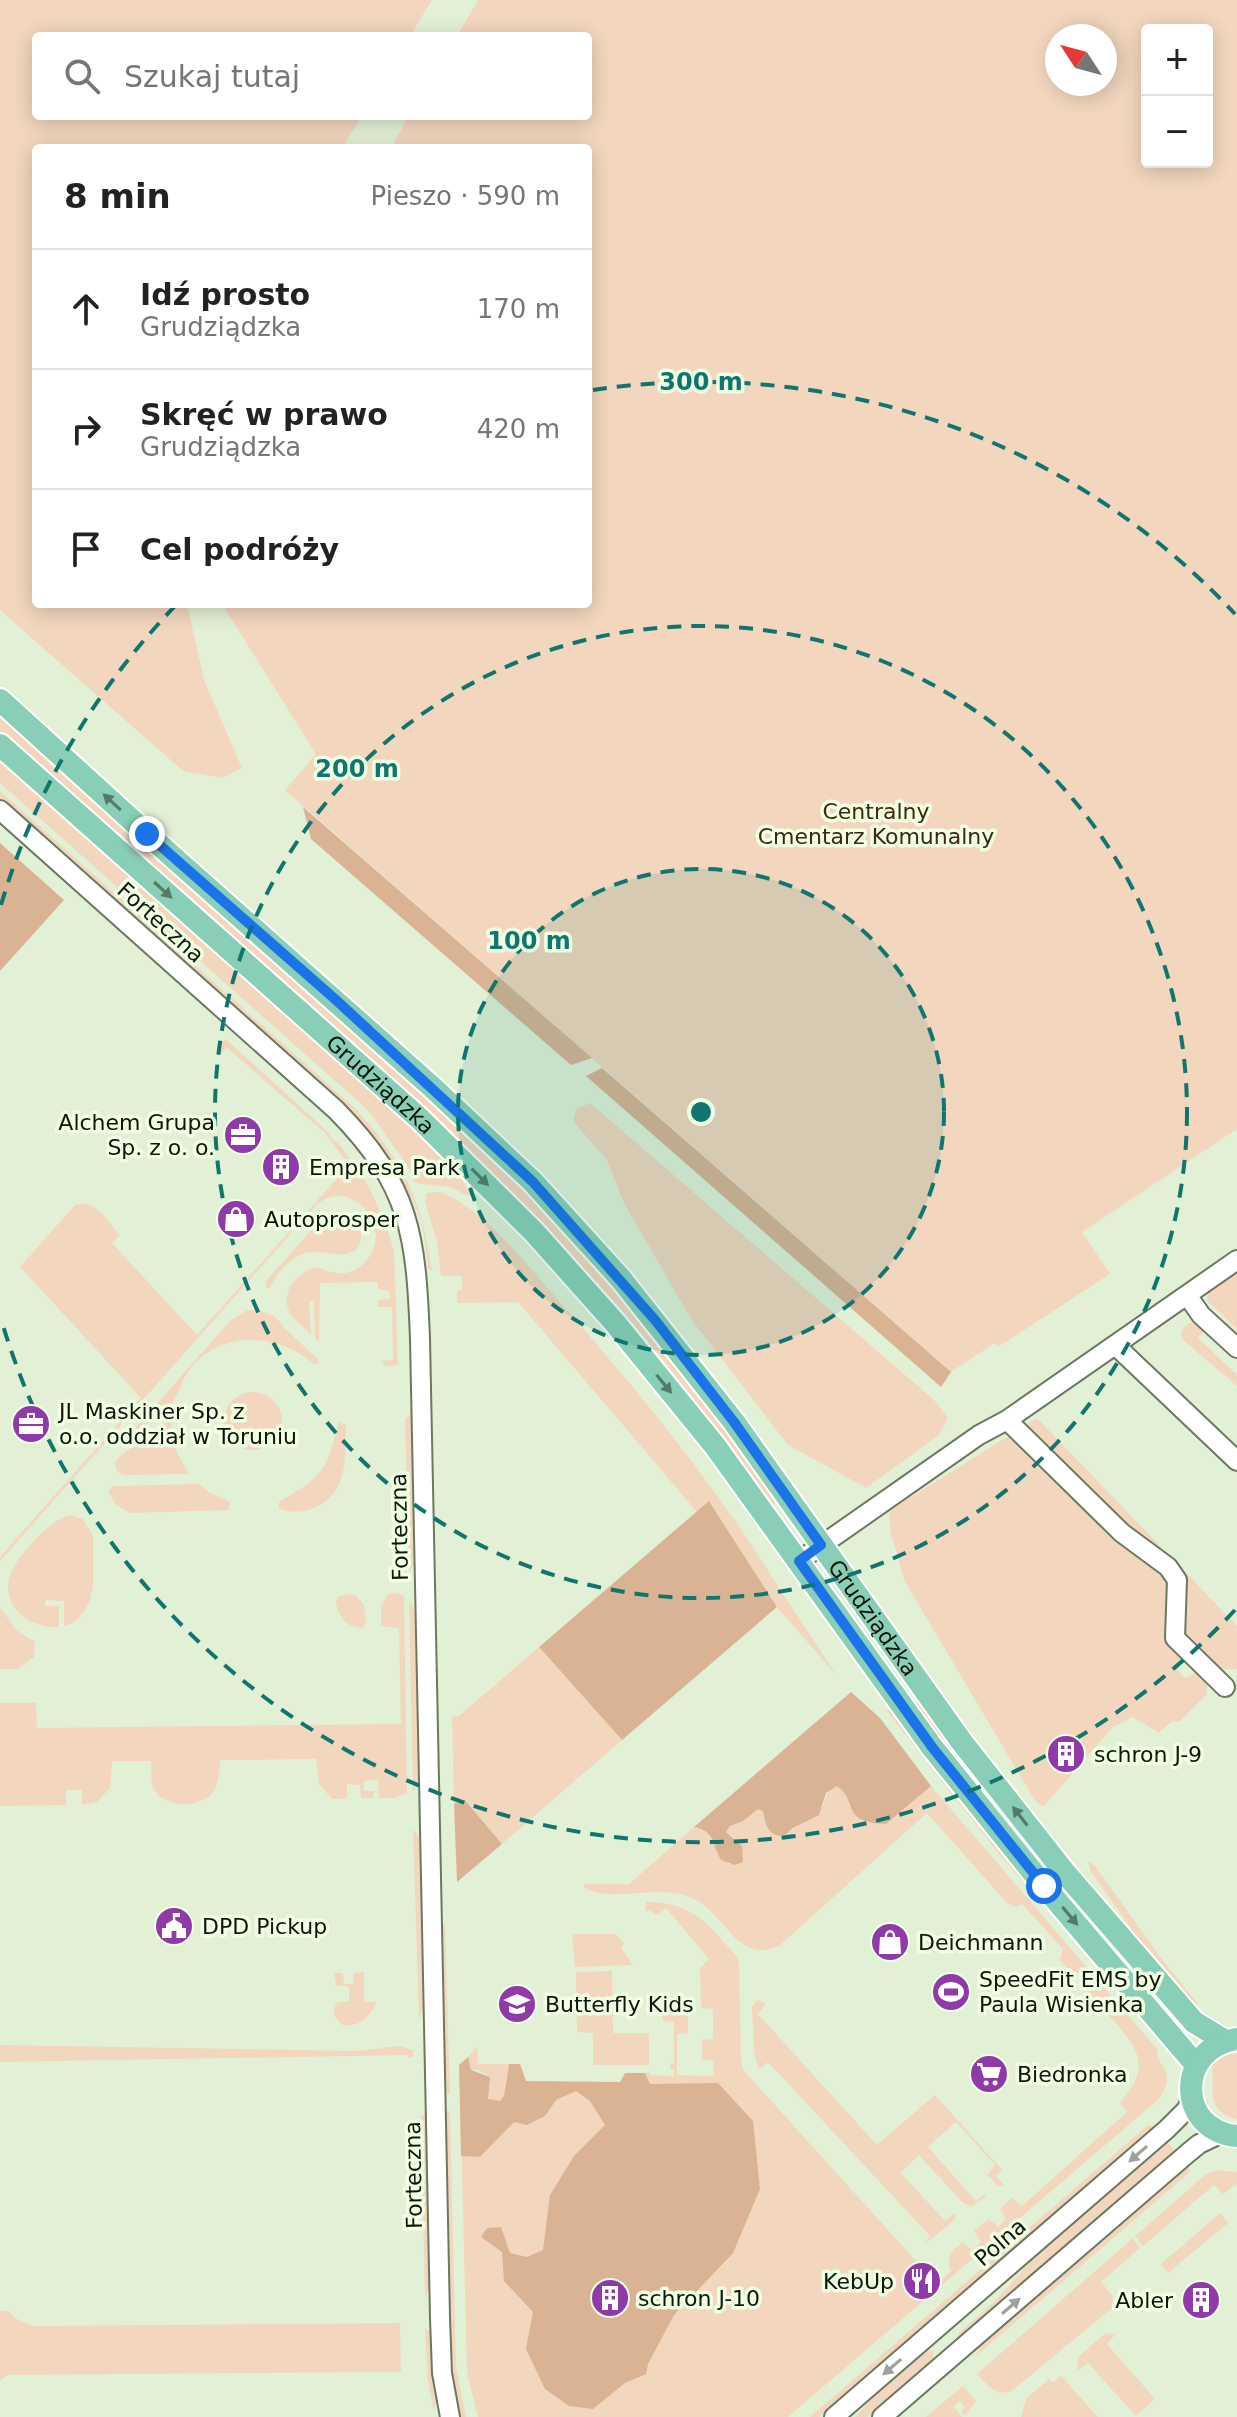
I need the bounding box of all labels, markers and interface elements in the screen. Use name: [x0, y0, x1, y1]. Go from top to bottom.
north arrow: [1045, 24, 1117, 96]
map controls: [1141, 24, 1213, 168]
button: +: [1141, 24, 1213, 96]
search box: [32, 32, 592, 120]
icon: search: [60, 54, 104, 98]
text: Szukaj tutaj: [124, 59, 300, 94]
button: −: [1141, 96, 1213, 168]
text: 8 min: [64, 176, 171, 216]
text: Pieszo · 590 m: [371, 181, 560, 211]
text: Idź prosto: [140, 277, 310, 312]
icon: ahead: [64, 287, 108, 331]
text: 170 m: [477, 294, 560, 324]
text: Grudziądzka: [140, 312, 301, 342]
text: 300 m: [659, 368, 743, 396]
text: Skręć w prawo: [140, 397, 388, 432]
icon: right: [64, 407, 108, 451]
text: 420 m: [477, 414, 560, 444]
text: Grudziądzka: [140, 432, 301, 462]
icon: arrive: [64, 527, 108, 571]
text: Cel podróży: [140, 532, 339, 567]
text: 200 m: [315, 755, 399, 783]
one-way arrow: [103, 793, 122, 812]
park label: Centralny Cmentarz Komunalny: [758, 799, 994, 849]
route end: [129, 816, 165, 852]
street label: Forteczna: [112, 877, 209, 968]
one-way arrow: [152, 881, 172, 898]
text: 100 m: [487, 927, 571, 955]
street label: Grudziądzka: [321, 1030, 440, 1139]
centre of rings: [687, 1098, 715, 1126]
place label: Alchem Grupa Sp. z o. o.: [58, 1110, 215, 1160]
office icon: Alchem Grupa Sp. z o. o.: [222, 1114, 264, 1156]
building icon: Empresa Park: [260, 1146, 302, 1188]
place label: Empresa Park: [309, 1155, 460, 1180]
one-way arrow: [471, 1167, 489, 1186]
shop icon: Autoprosper: [215, 1198, 257, 1240]
place label: Autoprosper: [264, 1207, 400, 1232]
one-way arrow: [655, 1374, 672, 1394]
place label: JL Maskiner Sp. z o.o. oddział w Toruniu: [57, 1399, 297, 1449]
office icon: JL Maskiner Sp. z o.o. oddział w Toruniu: [10, 1403, 52, 1445]
street label: Forteczna: [386, 1473, 413, 1581]
street label: Grudziądzka: [823, 1555, 923, 1681]
building icon: schron J-9: [1045, 1733, 1087, 1775]
place label: schron J-9: [1094, 1742, 1202, 1767]
one-way arrow: [1013, 1806, 1029, 1826]
route start: [1026, 1868, 1062, 1904]
public building icon: DPD Pickup: [153, 1905, 195, 1947]
one-way arrow: [1061, 1906, 1078, 1926]
place label: DPD Pickup: [202, 1914, 327, 1939]
shop icon: Deichmann: [869, 1921, 911, 1963]
place label: Deichmann: [918, 1930, 1043, 1955]
place label: SpeedFit EMS by Paula Wisienka: [979, 1967, 1162, 2017]
sports icon: SpeedFit EMS by Paula Wisienka: [930, 1971, 972, 2013]
school or university icon: Butterfly Kids: [496, 1983, 538, 2025]
place label: Butterfly Kids: [545, 1992, 694, 2017]
supermarket icon: Biedronka: [968, 2053, 1010, 2095]
place label: Biedronka: [1017, 2062, 1128, 2087]
street label: Forteczna: [400, 2121, 427, 2229]
one-way arrow: [1128, 2145, 1147, 2163]
street label: Polna: [970, 2213, 1031, 2271]
restaurant icon: KebUp: [901, 2260, 943, 2302]
place label: KebUp: [823, 2269, 894, 2294]
building icon: schron J-10: [589, 2277, 631, 2319]
building icon: Abler: [1180, 2279, 1222, 2321]
place label: schron J-10: [638, 2286, 760, 2311]
place label: Abler: [1115, 2288, 1174, 2313]
one-way arrow: [1001, 2297, 1020, 2315]
one-way arrow: [882, 2358, 902, 2375]

